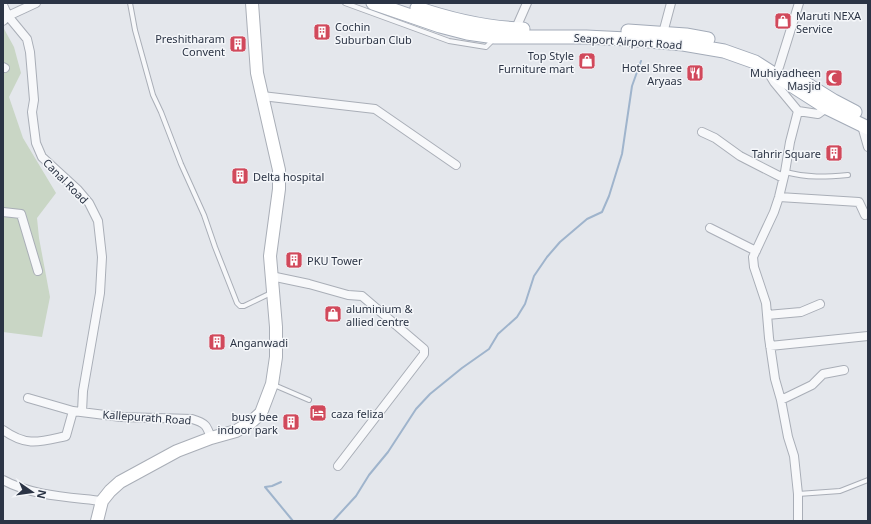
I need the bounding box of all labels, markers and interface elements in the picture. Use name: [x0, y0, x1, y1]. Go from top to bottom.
place label: Maruti NEXA Service: [796, 8, 862, 36]
shop icon: Maruti NEXA Service: [773, 11, 793, 31]
place label: Cochin Suburban Club: [335, 19, 412, 47]
building icon: Cochin Suburban Club: [312, 22, 332, 42]
street label: Seaport Airport Road: [573, 30, 683, 52]
place label: Preshitharam Convent: [155, 31, 225, 59]
building icon: Preshitharam Convent: [228, 34, 248, 54]
place label: Top Style Furniture mart: [498, 48, 574, 76]
shop icon: Top Style Furniture mart: [577, 51, 597, 71]
place label: Hotel Shree Aryaas: [622, 60, 682, 88]
restaurant icon: Hotel Shree Aryaas: [685, 63, 705, 83]
place label: Muhiyadheen Masjid: [750, 65, 821, 93]
mosque icon: Muhiyadheen Masjid: [824, 68, 844, 88]
building icon: Tahrir Square: [824, 143, 844, 163]
place label: Tahrir Square: [752, 146, 821, 161]
street label: Canal Road: [40, 155, 92, 207]
building icon: Delta hospital: [230, 166, 250, 186]
place label: Delta hospital: [253, 169, 324, 184]
building icon: PKU Tower: [284, 250, 304, 270]
place label: PKU Tower: [307, 253, 363, 268]
place label: aluminium & allied centre: [346, 301, 414, 329]
shop icon: aluminium & allied centre: [323, 304, 343, 324]
building icon: Anganwadi: [207, 332, 227, 352]
place label: Anganwadi: [230, 335, 288, 350]
hotel icon: caza feliza: [308, 403, 328, 423]
street label: Kallepurath Road: [102, 406, 192, 428]
place label: caza feliza: [331, 406, 384, 421]
place label: busy bee indoor park: [218, 409, 278, 437]
building icon: busy bee indoor park: [281, 412, 301, 432]
north arrow: [12, 472, 52, 512]
text: N: [34, 488, 51, 500]

